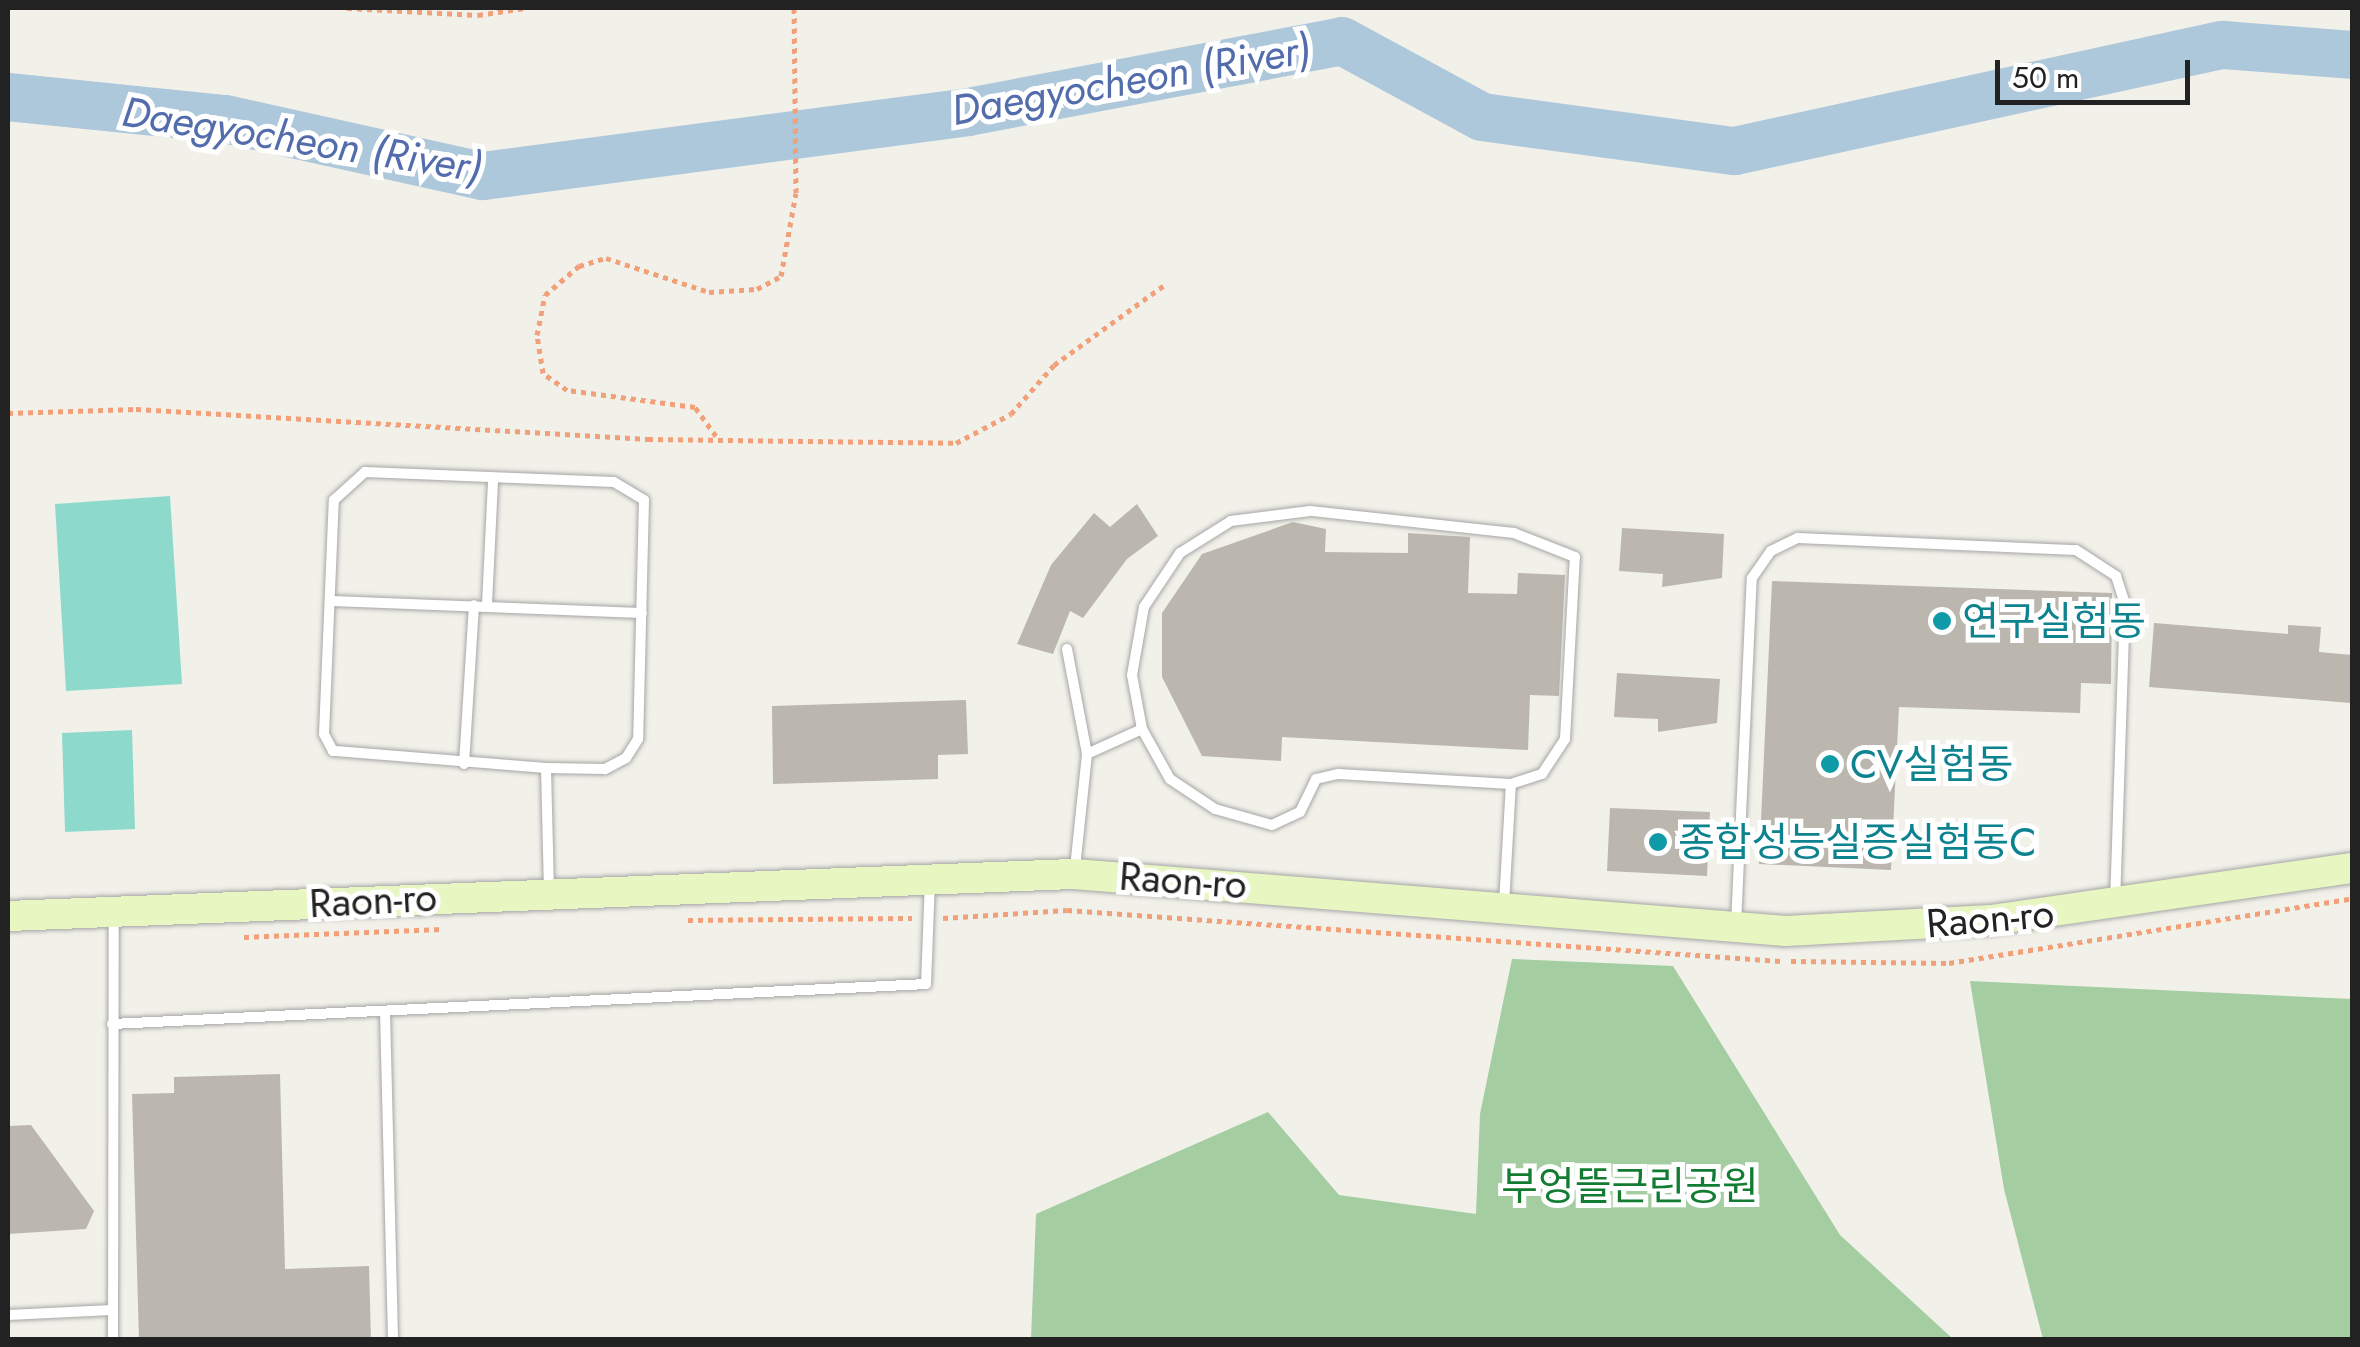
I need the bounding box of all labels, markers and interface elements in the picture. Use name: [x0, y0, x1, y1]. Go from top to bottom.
water label: Daegyocheon (River): [947, 24, 1315, 136]
scale bar: [2000, 40, 2195, 102]
text: 50 m: [2012, 56, 2079, 99]
water label: Daegyocheon (River): [118, 87, 486, 193]
place label: 연구실험동: [1962, 597, 2146, 645]
marker: 연구실험동: [1931, 610, 1953, 632]
place label: CV실험동: [1850, 740, 2014, 788]
marker: CV실험동: [1819, 753, 1841, 775]
place label: 종합성능실증실험동C: [1678, 818, 2037, 866]
marker: 종합성능실증실험동C: [1647, 831, 1669, 853]
street label: Raon-ro: [1118, 852, 1248, 908]
street label: Raon-ro: [308, 873, 438, 927]
street label: Raon-ro: [1924, 889, 2056, 947]
park label: 부엉뜰근린공원: [1501, 1162, 1759, 1210]

